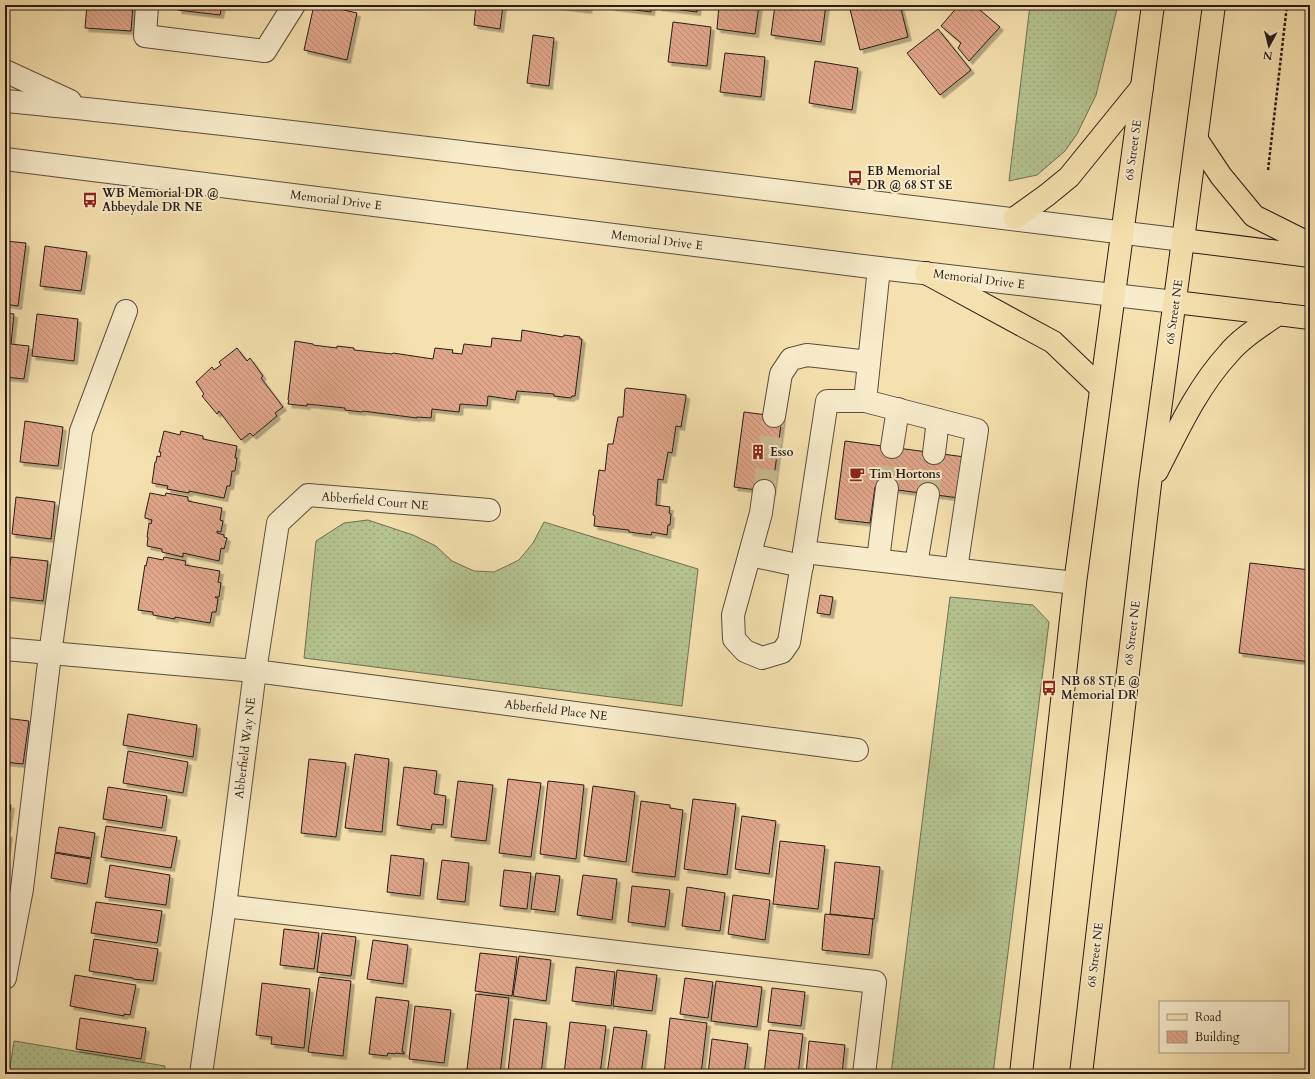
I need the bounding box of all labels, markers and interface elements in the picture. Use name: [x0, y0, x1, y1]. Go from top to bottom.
north arrow: [1249, 26, 1289, 66]
text: N: [1262, 47, 1273, 63]
street label: 68 Street SE: [1121, 119, 1145, 181]
place label: EB Memorial DR @ 68 ST SE: [867, 163, 953, 193]
bus stop icon: EB Memorial DR @ 68 ST SE: [846, 169, 864, 187]
place label: WB Memorial DR @ Abbeydale DR NE: [101, 185, 219, 215]
street label: Memorial Drive E: [289, 186, 383, 214]
bus stop icon: WB Memorial DR @ Abbeydale DR NE: [81, 191, 99, 209]
street label: Memorial Drive E: [610, 226, 704, 254]
street label: Memorial Drive E: [932, 265, 1026, 293]
street label: 68 Street NE: [1162, 279, 1186, 345]
building icon: Esso: [749, 443, 767, 461]
place label: Esso: [770, 444, 794, 460]
cafe icon: Tim Hortons: [848, 465, 866, 483]
place label: Tim Hortons: [869, 466, 941, 482]
street label: Abberfield Court NE: [321, 488, 429, 514]
street label: 68 Street NE: [1120, 600, 1144, 666]
place label: NB 68 ST E @ Memorial DR: [1061, 673, 1140, 703]
bus stop icon: NB 68 ST E @ Memorial DR: [1040, 679, 1058, 697]
street label: Abberfield Place NE: [504, 696, 608, 724]
street label: Abberfield Way NE: [231, 697, 259, 799]
street label: 68 Street NE: [1083, 922, 1107, 988]
legend: [1159, 1001, 1289, 1053]
text: Road: [1195, 1009, 1222, 1025]
text: Building: [1195, 1029, 1240, 1045]

